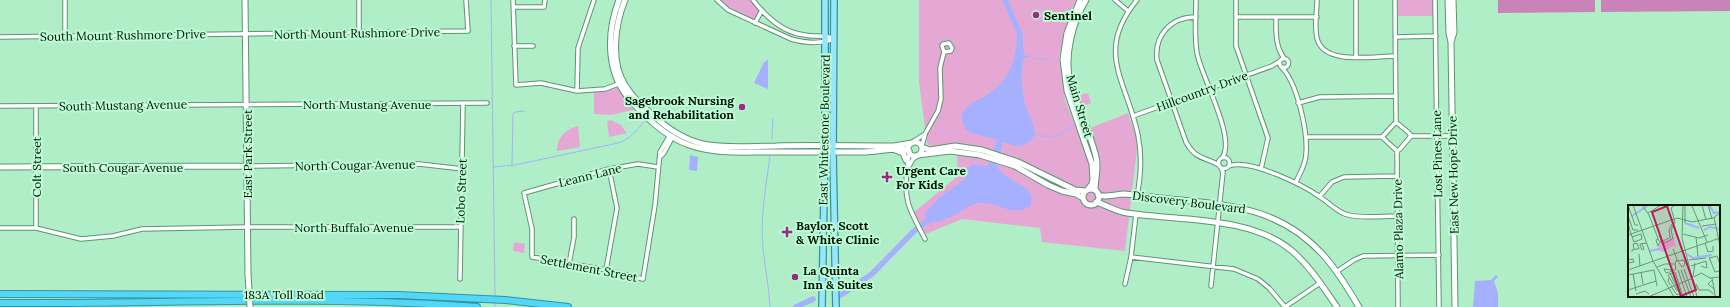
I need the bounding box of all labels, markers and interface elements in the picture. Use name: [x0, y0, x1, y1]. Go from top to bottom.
place label: Sentinel: [1044, 8, 1092, 23]
marker: Sentinel: [1031, 10, 1041, 20]
street label: North Mount Rushmore Drive: [274, 24, 441, 42]
street label: South Mount Rushmore Drive: [40, 26, 207, 44]
street label: East Whitestone Boulevard: [815, 54, 833, 206]
street label: Hillcountry Drive: [1154, 67, 1250, 115]
street label: Main Street: [1063, 73, 1097, 140]
place label: Sagebrook Nursing and Rehabilitation: [625, 93, 735, 122]
street label: South Mustang Avenue: [59, 96, 188, 114]
street label: North Mustang Avenue: [303, 97, 432, 112]
marker: Sagebrook Nursing and Rehabilitation: [737, 102, 747, 112]
street label: East Park Street: [240, 109, 255, 199]
street label: Lost Pines Lane: [1429, 110, 1445, 198]
street label: East New Hope Drive: [1444, 115, 1462, 234]
street label: Colt Street: [29, 136, 44, 197]
street label: North Cougar Avenue: [294, 156, 416, 174]
street label: Lobo Street: [452, 158, 470, 224]
street label: South Cougar Avenue: [63, 160, 184, 175]
street label: Leann Lane: [557, 160, 624, 190]
place label: Urgent Care For Kids: [896, 163, 966, 192]
marker: Urgent Care For Kids: [881, 171, 893, 183]
street label: Alamo Plaza Drive: [1390, 178, 1406, 280]
street label: Discovery Boulevard: [1131, 188, 1247, 216]
inset map: [1628, 205, 1720, 297]
place label: Baylor, Scott & White Clinic: [796, 218, 880, 247]
street label: North Buffalo Avenue: [294, 220, 414, 235]
marker: Baylor, Scott & White Clinic: [781, 226, 793, 238]
street label: Settlement Street: [539, 251, 639, 285]
place label: La Quinta Inn & Suites: [803, 263, 873, 292]
marker: La Quinta Inn & Suites: [790, 272, 800, 282]
street label: 183A Toll Road: [244, 287, 324, 302]

